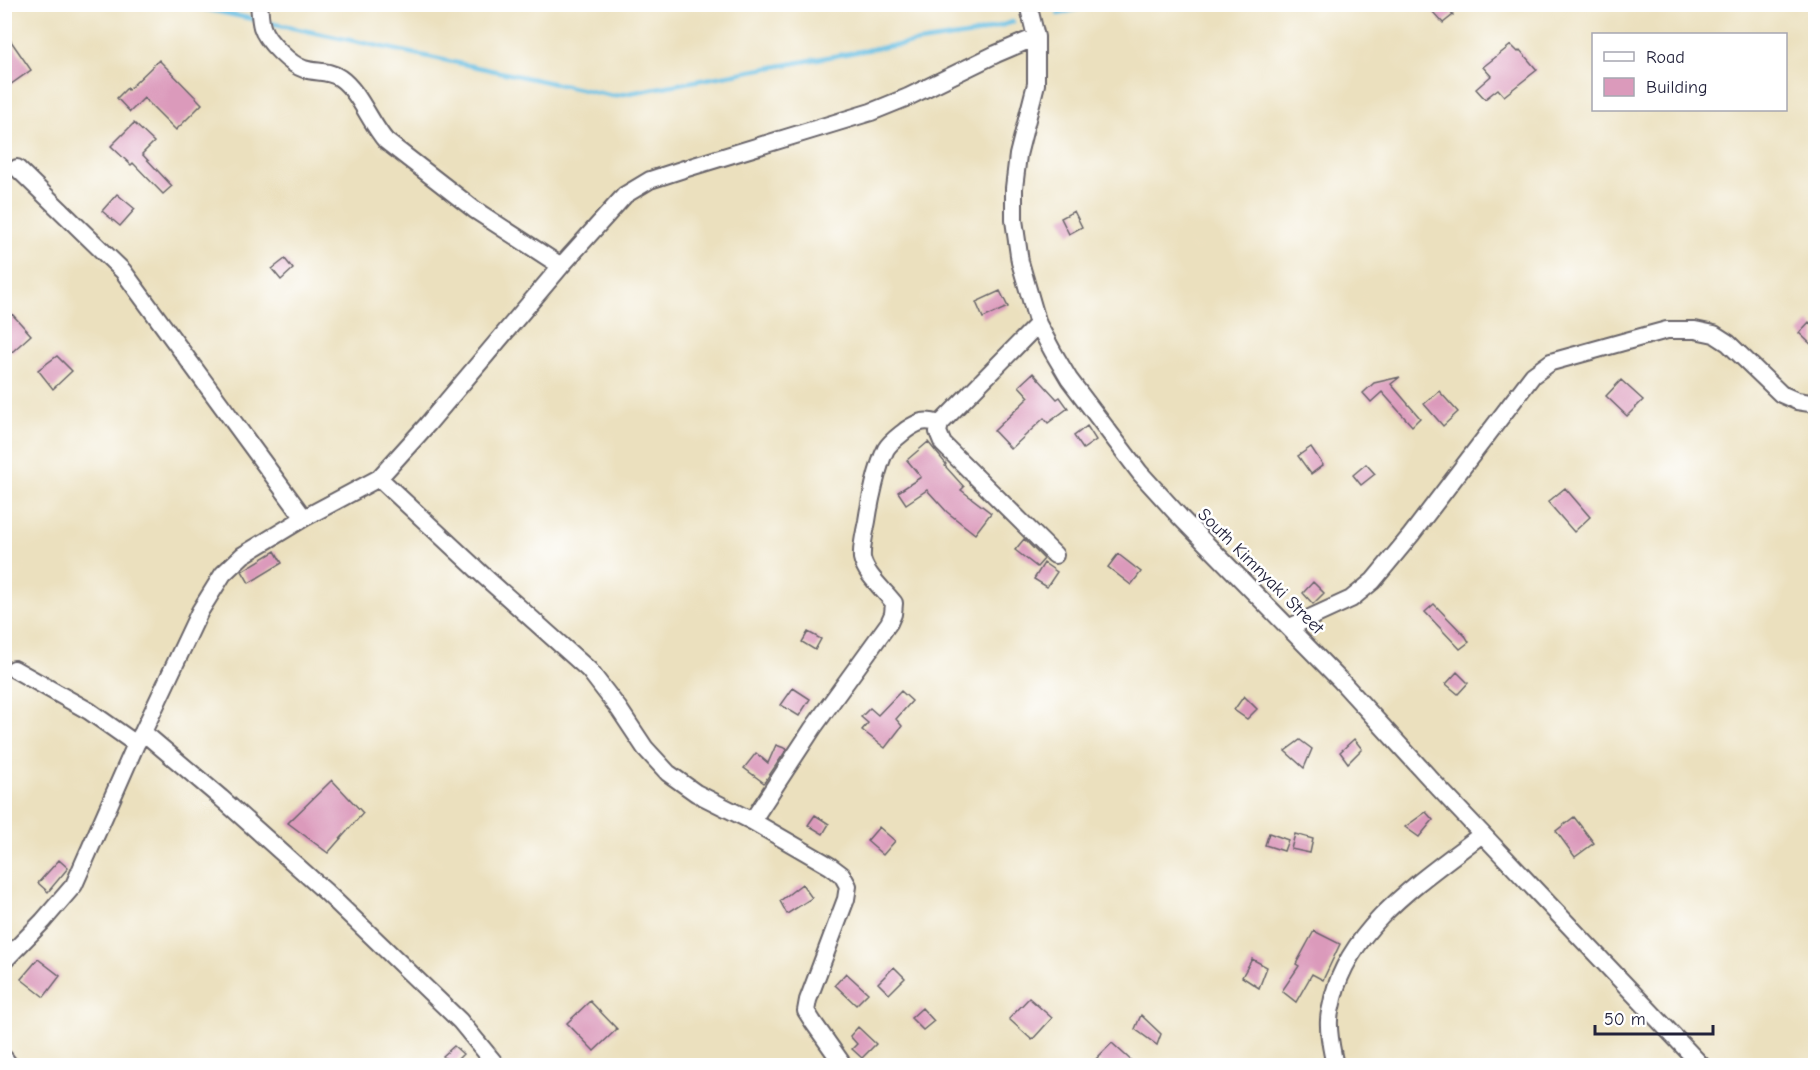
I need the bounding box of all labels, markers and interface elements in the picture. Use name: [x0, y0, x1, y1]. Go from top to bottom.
legend: [1592, 33, 1787, 111]
text: Road: [1646, 47, 1685, 68]
text: Building: [1646, 77, 1708, 98]
street label: South Kimnyaki Street: [1193, 504, 1329, 639]
scale bar: [1595, 998, 1714, 1036]
text: 50 m: [1604, 1009, 1646, 1030]

